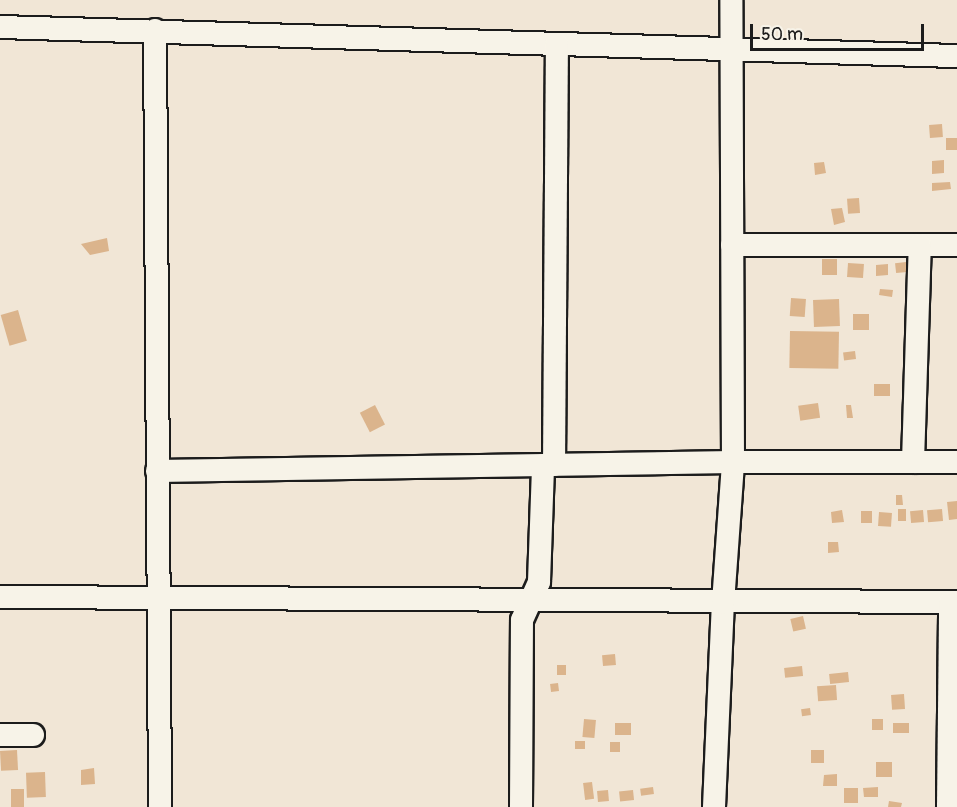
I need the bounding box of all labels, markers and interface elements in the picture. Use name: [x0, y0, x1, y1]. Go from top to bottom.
scale bar: [753, 12, 927, 50]
text: 50 m: [761, 23, 803, 46]

